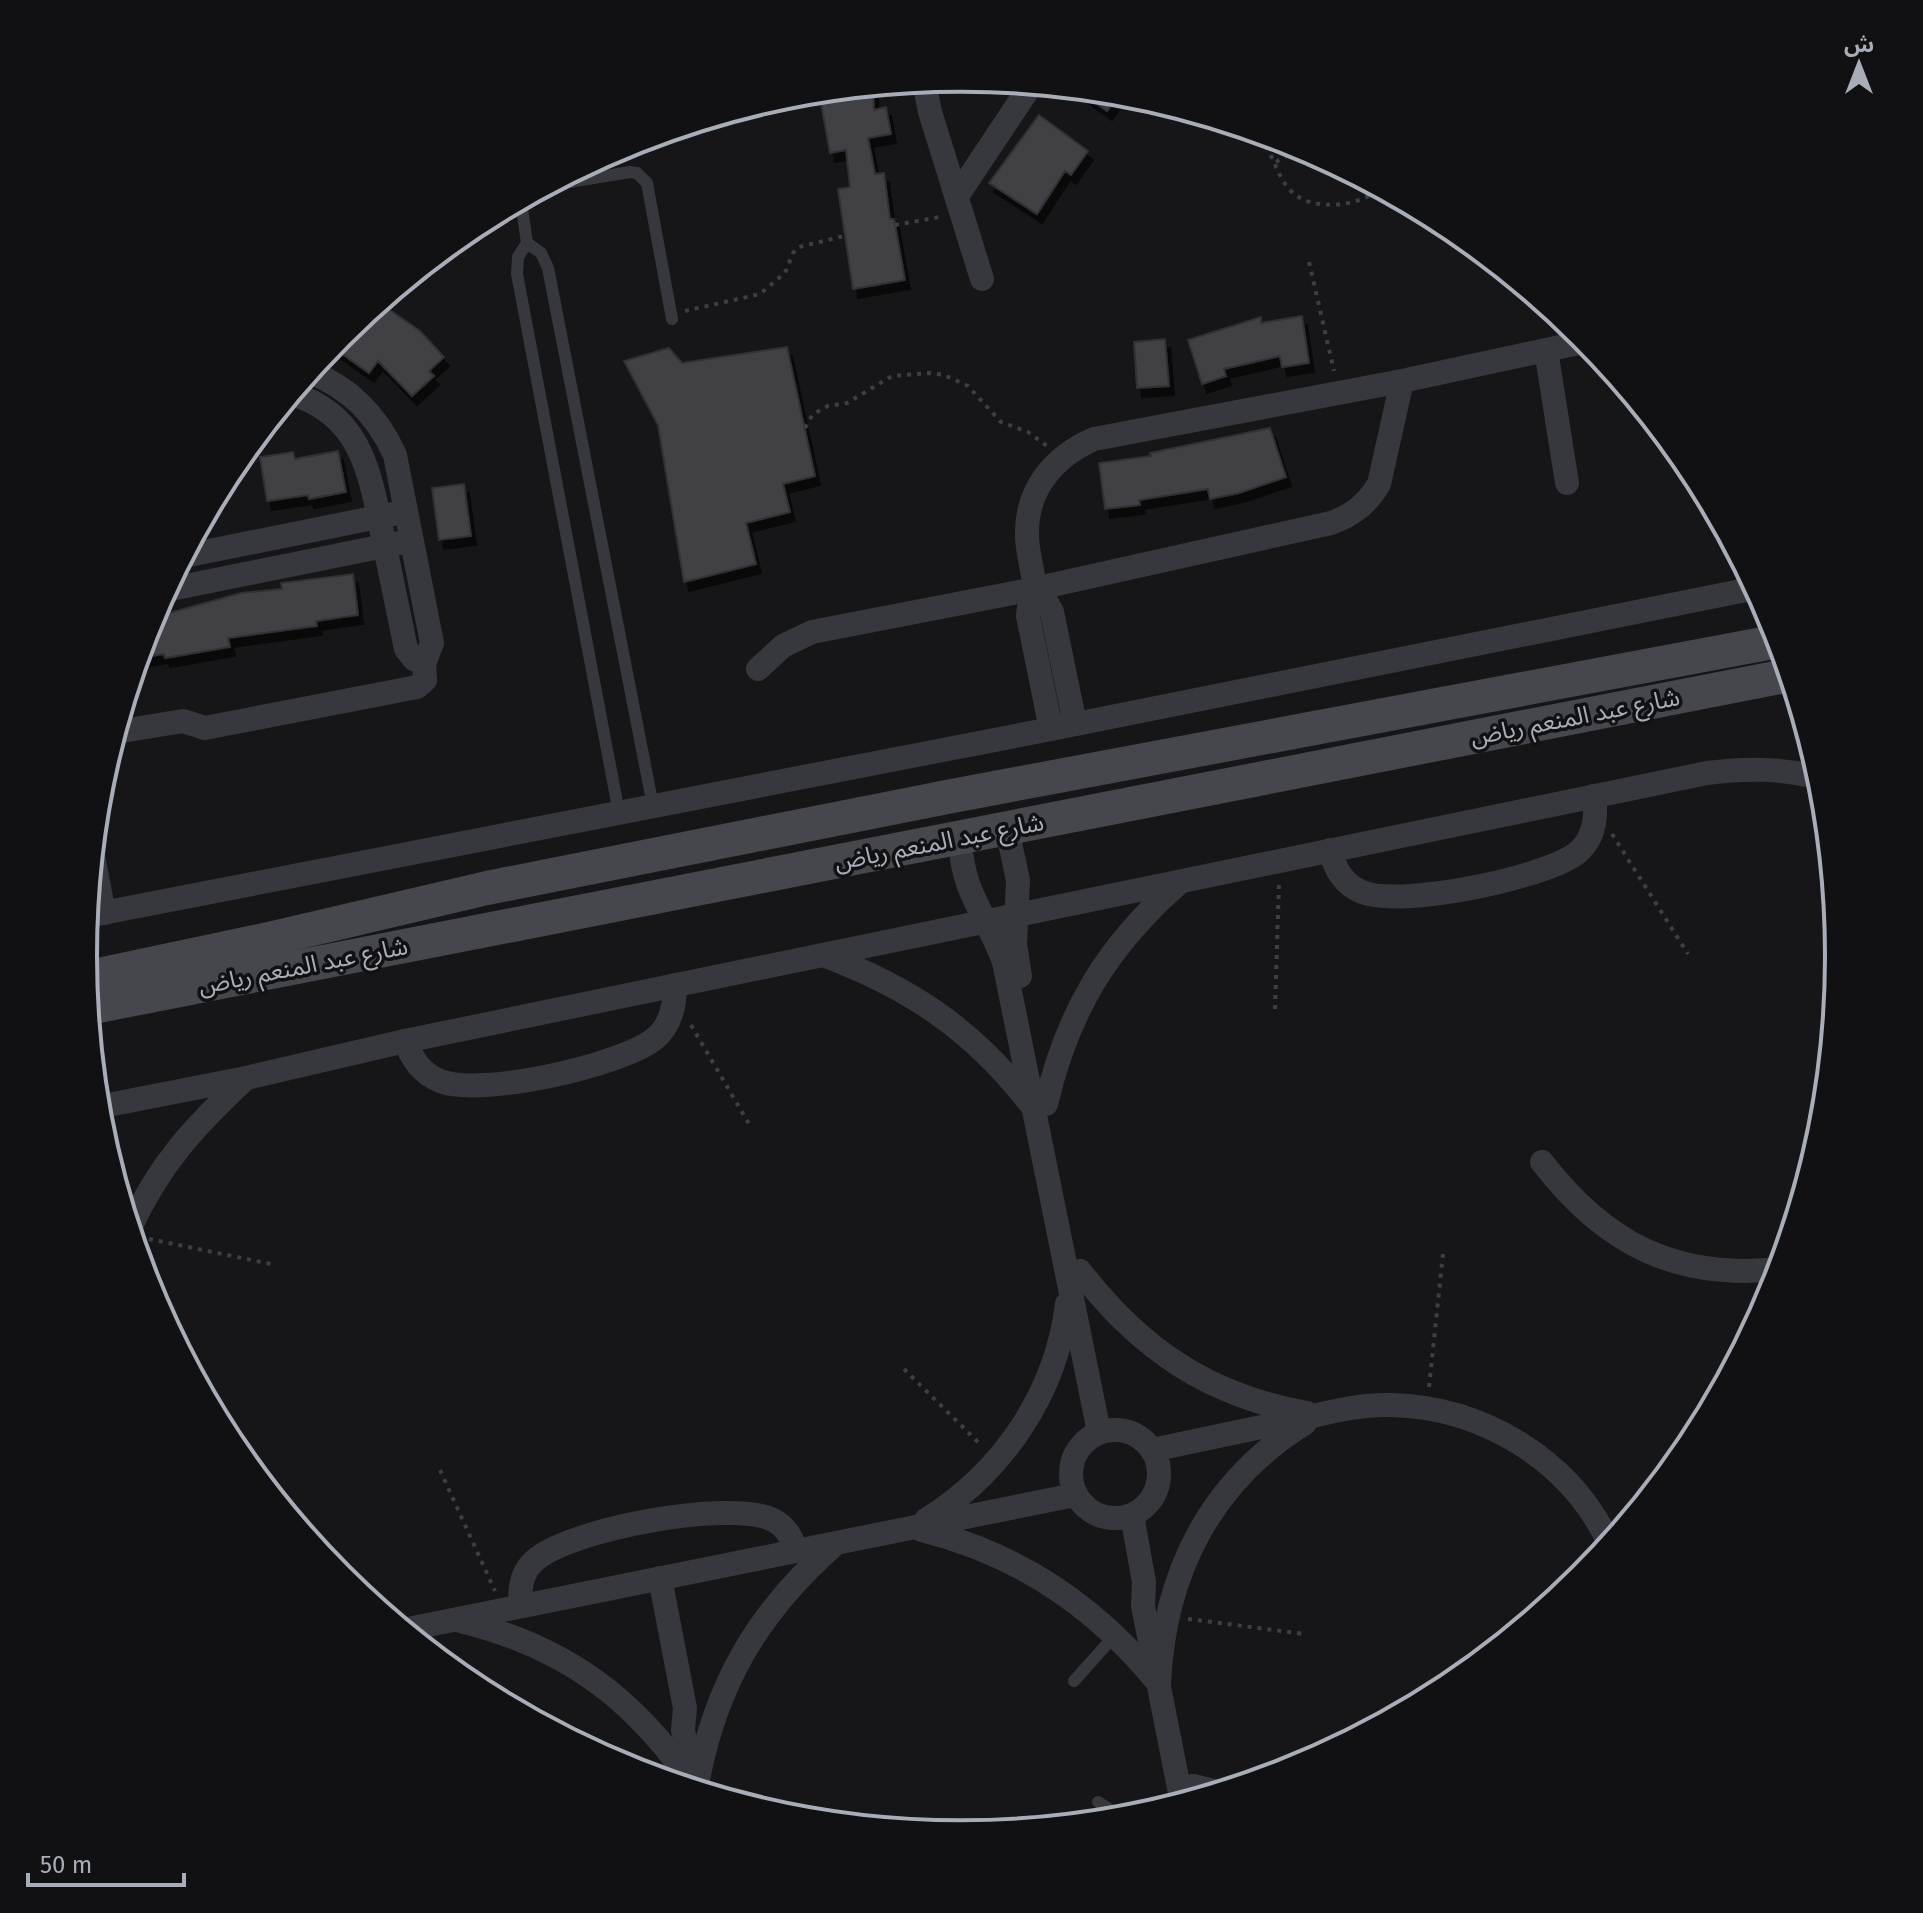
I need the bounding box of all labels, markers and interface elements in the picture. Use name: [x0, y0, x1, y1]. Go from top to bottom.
north arrow: [1819, 24, 1899, 104]
text: ش: [1844, 31, 1874, 58]
street label: شارع عبد المنعم رياض: [1468, 683, 1683, 754]
street label: شارع عبد المنعم رياض: [832, 808, 1047, 879]
street label: شارع عبد المنعم رياض: [196, 932, 411, 1003]
scale bar: [28, 1837, 184, 1887]
text: 50 m: [40, 1851, 92, 1879]

